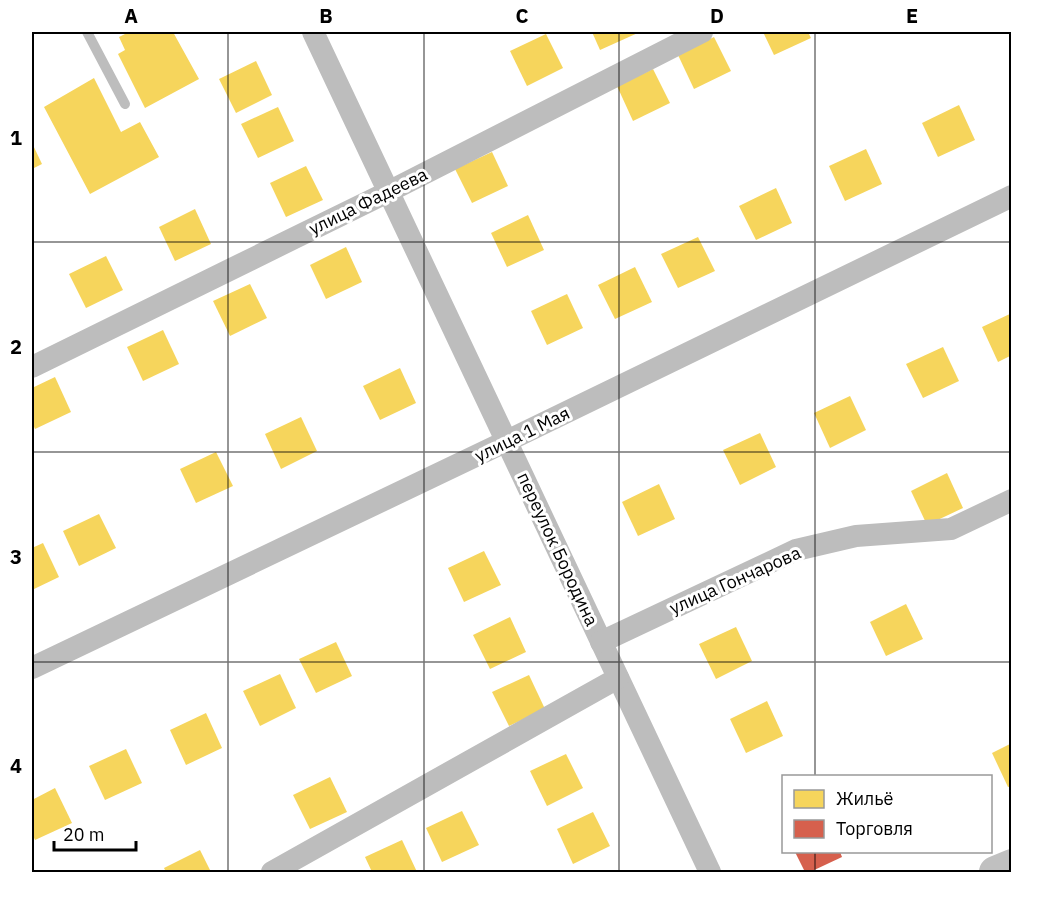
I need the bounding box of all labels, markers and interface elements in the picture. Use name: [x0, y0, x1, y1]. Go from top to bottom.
text: A: [124, 2, 138, 29]
text: B: [319, 2, 333, 29]
text: C: [515, 2, 529, 29]
text: D: [710, 2, 724, 29]
text: E: [906, 2, 918, 29]
text: 1: [10, 124, 22, 151]
street label: улица Фадеева: [305, 162, 432, 240]
text: 2: [10, 333, 22, 360]
street label: улица 1 Мая: [471, 401, 573, 467]
street label: переулок Бородина: [512, 468, 604, 630]
street label: улица Гончарова: [666, 541, 805, 619]
text: 3: [10, 543, 22, 570]
text: 4: [10, 752, 22, 779]
legend: [782, 775, 992, 853]
text: Жильё: [836, 787, 894, 810]
scale bar: [54, 814, 136, 852]
text: Торговля: [836, 817, 913, 840]
text: 20 m: [63, 823, 105, 846]

